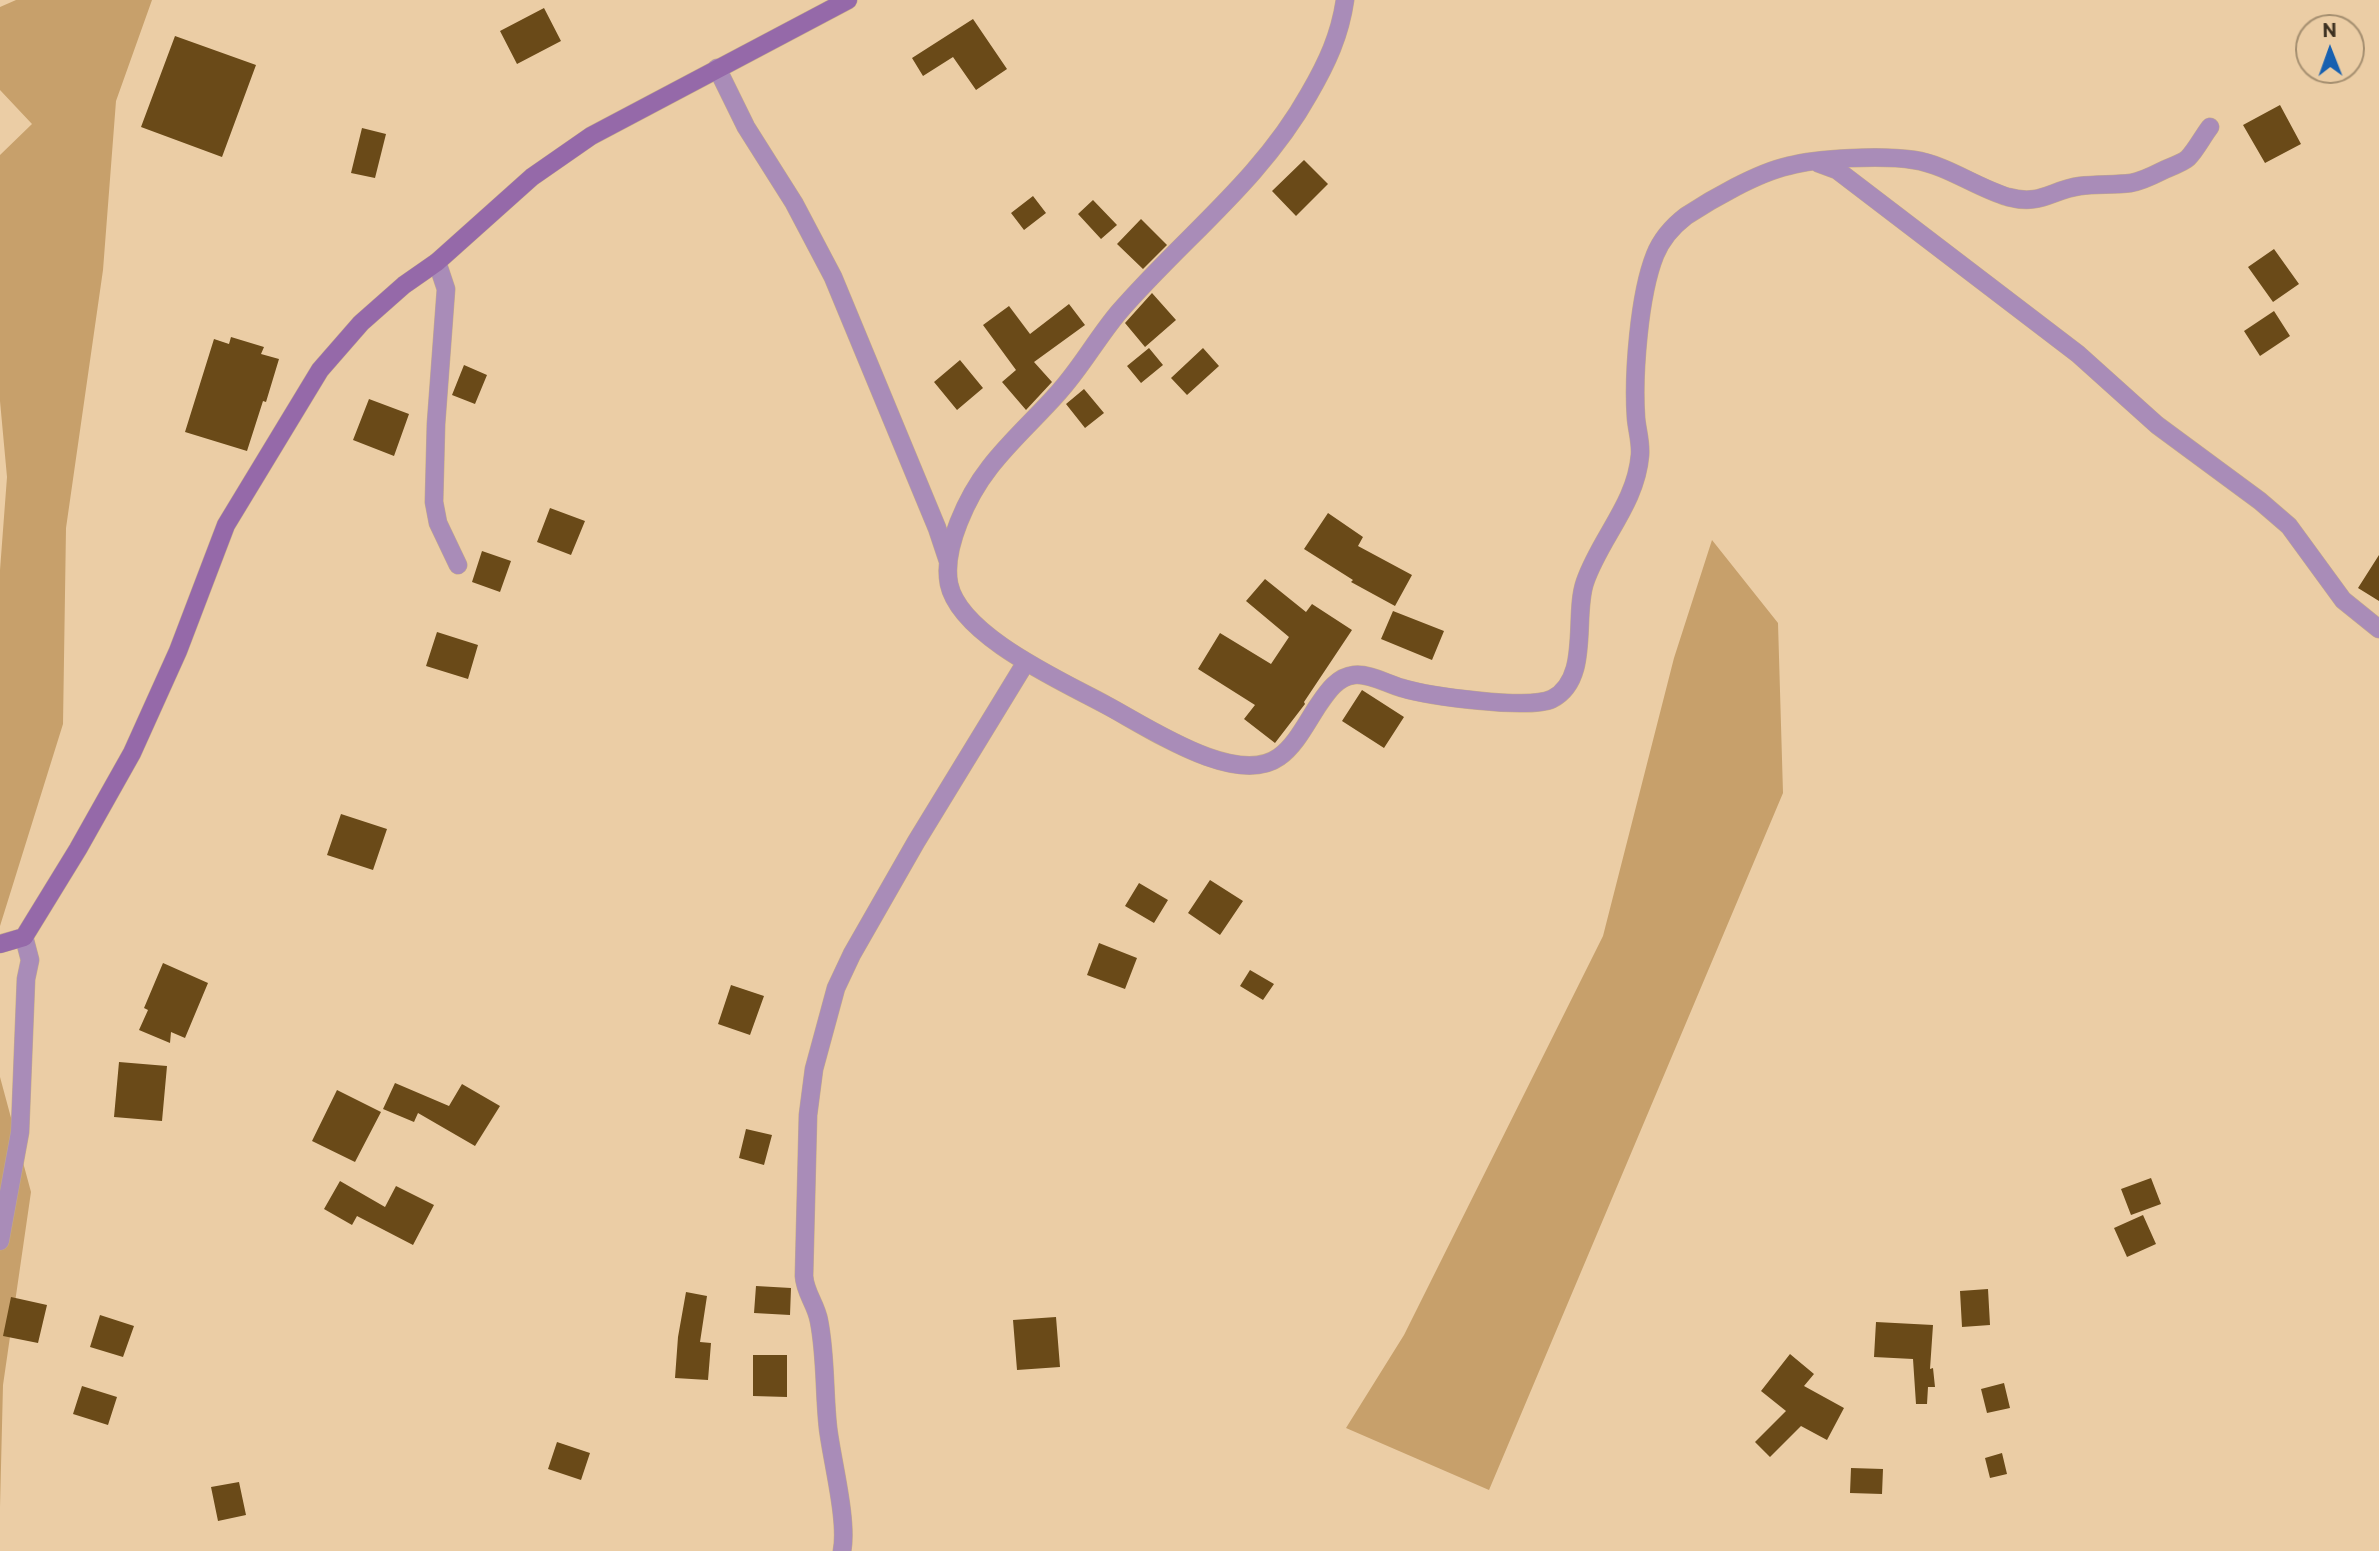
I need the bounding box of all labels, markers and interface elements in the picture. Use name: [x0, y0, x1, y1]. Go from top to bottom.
north arrow: [2295, 14, 2365, 84]
text: N: [2322, 18, 2337, 41]

